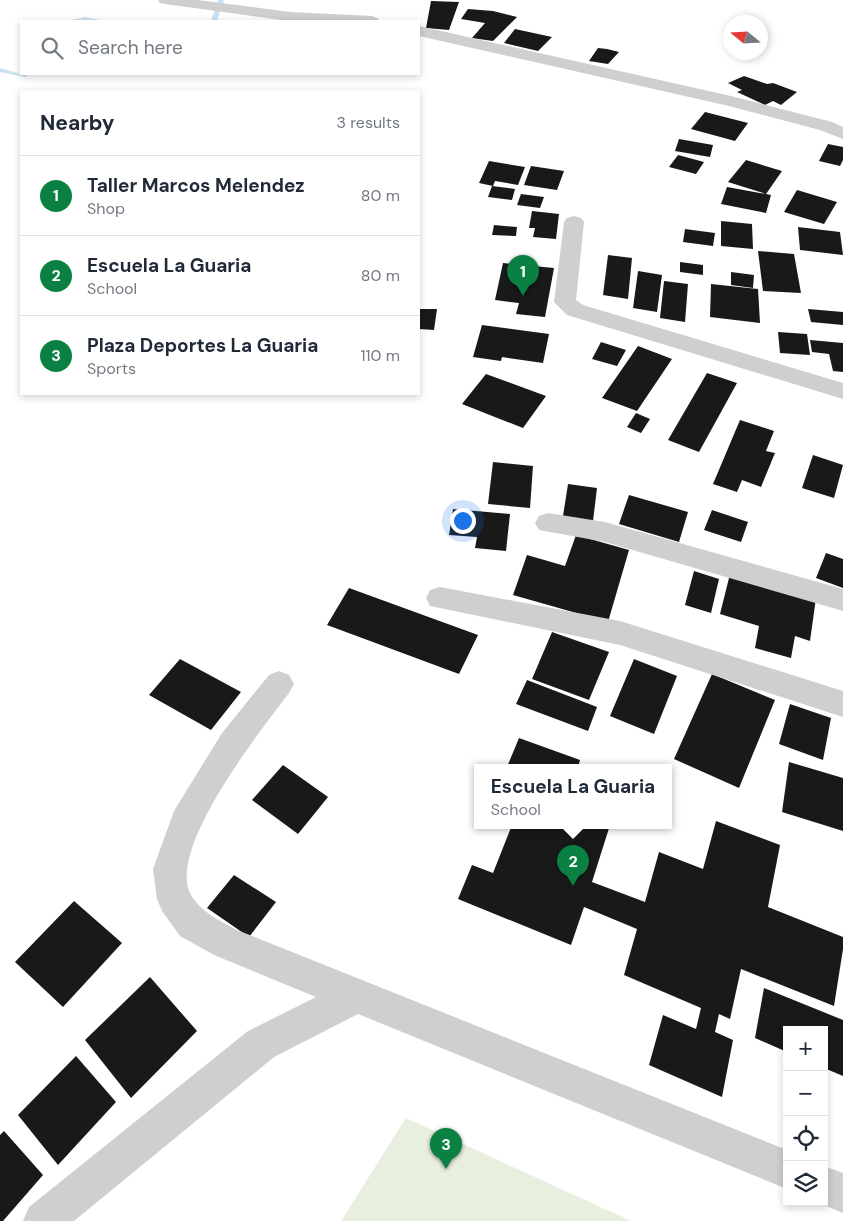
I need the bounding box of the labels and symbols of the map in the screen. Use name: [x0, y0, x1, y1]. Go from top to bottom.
north arrow: [723, 15, 768, 60]
pin: 1: [507, 255, 539, 296]
your location: [450, 508, 476, 534]
pin: 2: [557, 845, 589, 886]
pin: 3: [430, 1128, 462, 1169]

